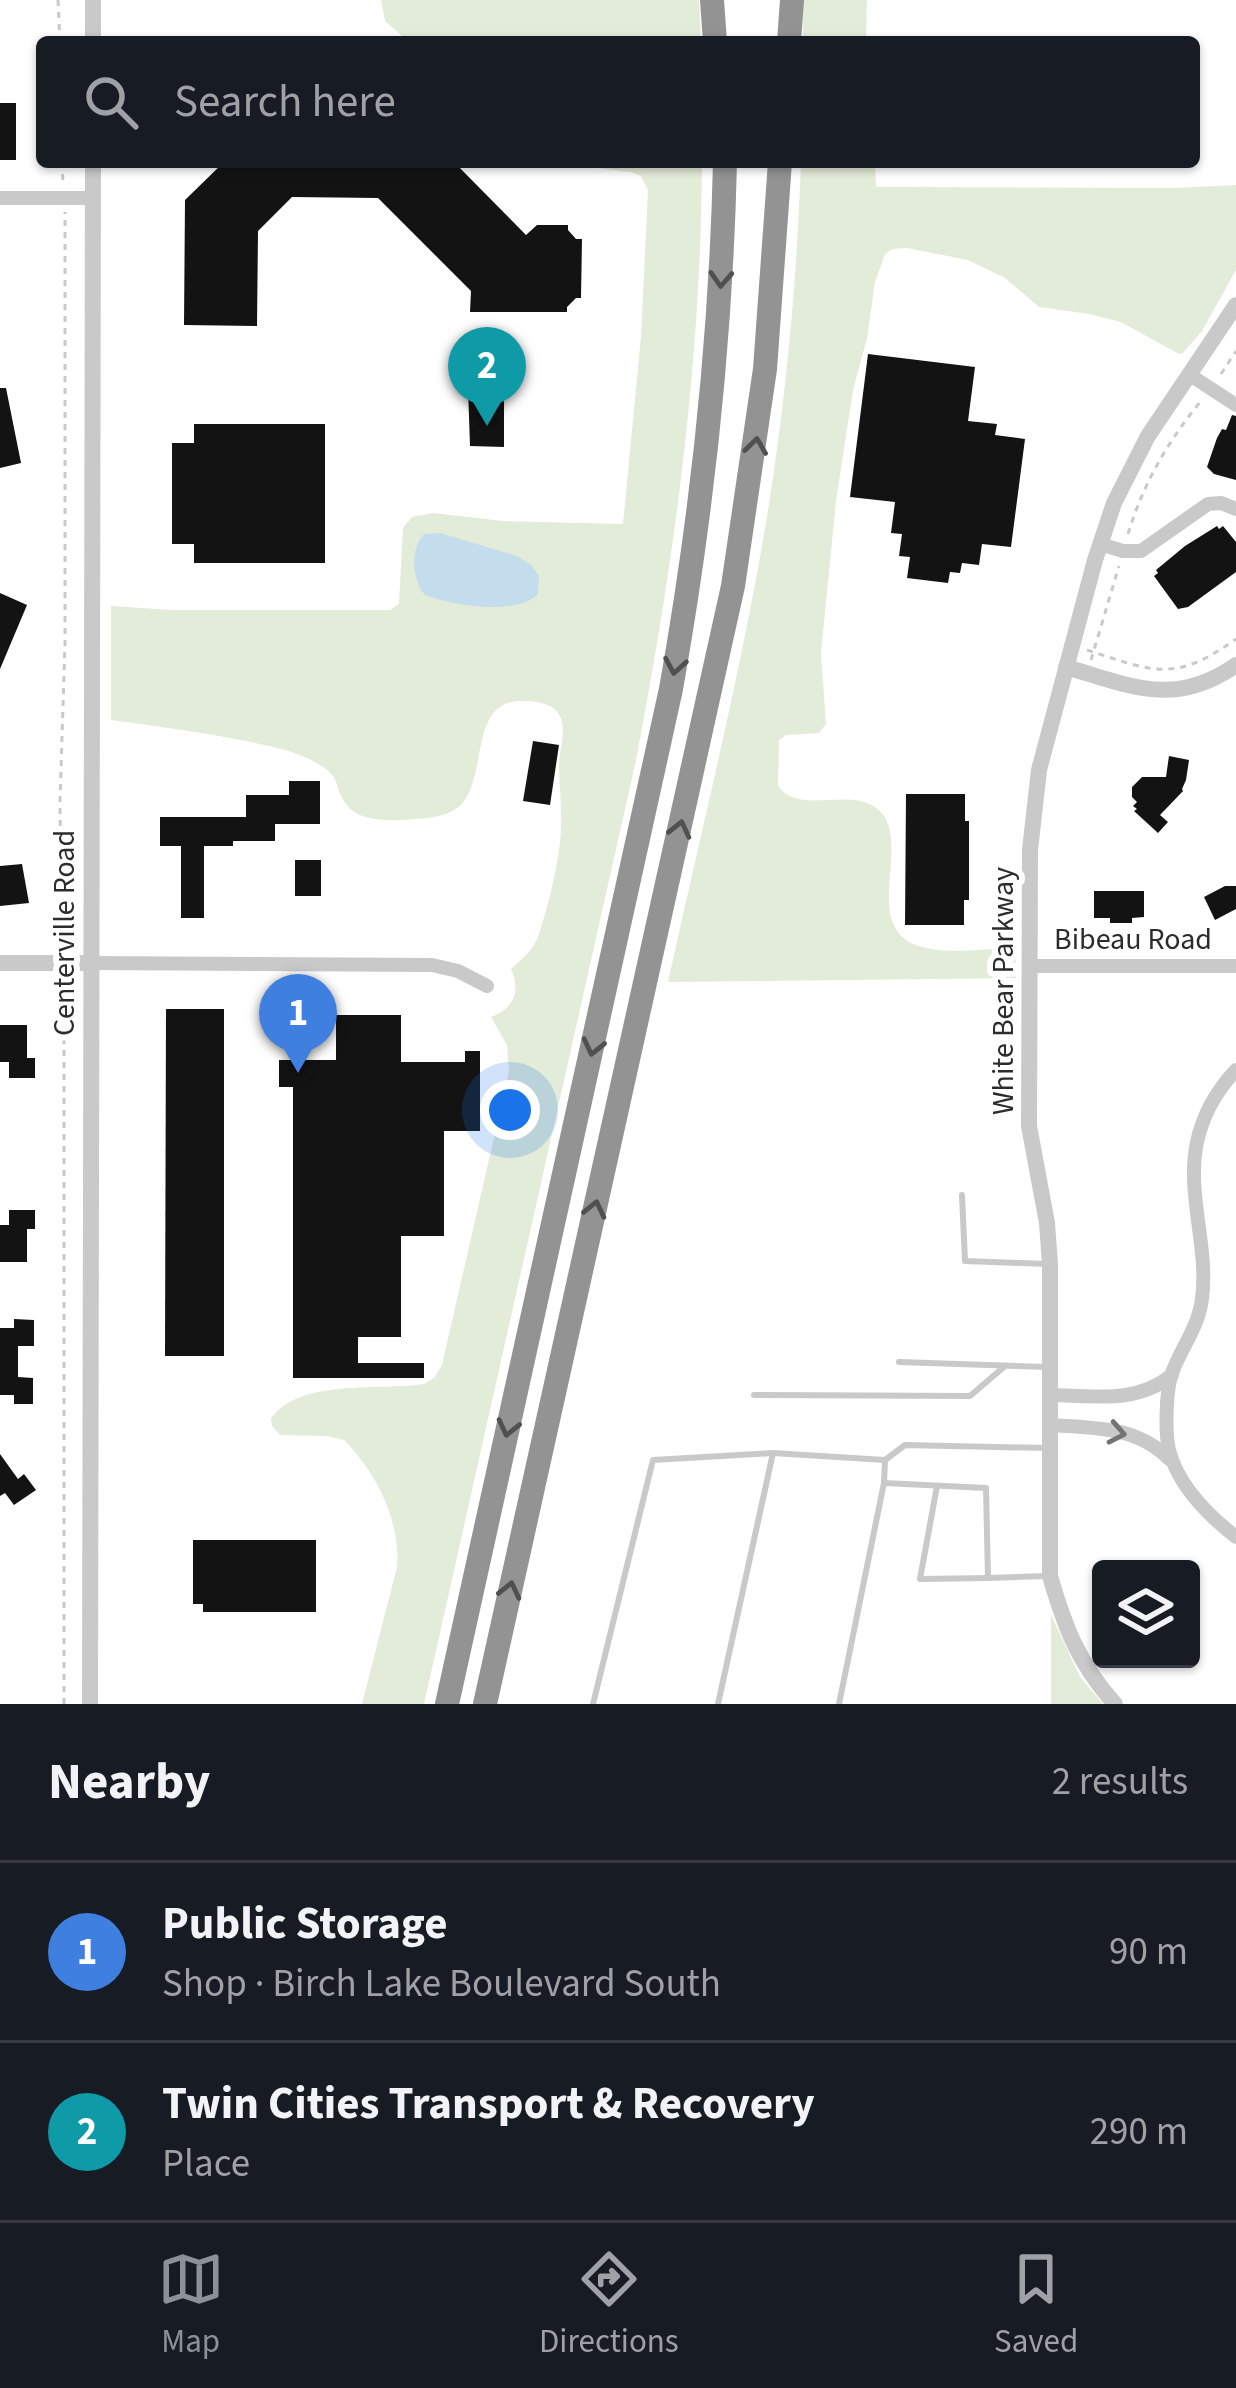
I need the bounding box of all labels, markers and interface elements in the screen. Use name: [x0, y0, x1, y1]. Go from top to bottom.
search box: [36, 36, 1200, 168]
icon: search: [78, 69, 144, 135]
text: Search here: [174, 70, 396, 134]
one-way arrow: [708, 270, 734, 289]
pin: 2: [448, 327, 526, 426]
one-way arrow: [742, 436, 768, 456]
one-way arrow: [663, 656, 688, 676]
one-way arrow: [666, 819, 691, 839]
street label: Centerville Road: [43, 830, 86, 1036]
street label: White Bear Parkway: [982, 867, 1025, 1115]
street label: Bibeau Road: [1054, 918, 1212, 961]
pin: 1: [259, 974, 337, 1073]
one-way arrow: [582, 1037, 607, 1057]
your location: [480, 1080, 540, 1140]
one-way arrow: [582, 1200, 607, 1220]
one-way arrow: [497, 1417, 522, 1437]
one-way arrow: [1106, 1419, 1127, 1444]
map controls: [1092, 1560, 1200, 1668]
button: layers: [1092, 1560, 1200, 1668]
one-way arrow: [497, 1580, 522, 1600]
text: Nearby: [48, 1746, 210, 1818]
text: 2 results: [1052, 1754, 1188, 1810]
text: Public Storage: [162, 1892, 448, 1956]
text: 1: [77, 1924, 97, 1980]
text: 90 m: [1109, 1924, 1188, 1980]
text: Shop · Birch Lake Boulevard South: [162, 1956, 721, 2012]
text: Twin Cities Transport & Recovery: [162, 2072, 815, 2136]
text: 2: [77, 2104, 97, 2160]
text: 290 m: [1090, 2104, 1188, 2160]
text: Place: [162, 2136, 250, 2192]
tab: Map: [158, 2246, 224, 2365]
tab: Directions: [539, 2246, 679, 2365]
tab: Saved: [994, 2246, 1078, 2365]

